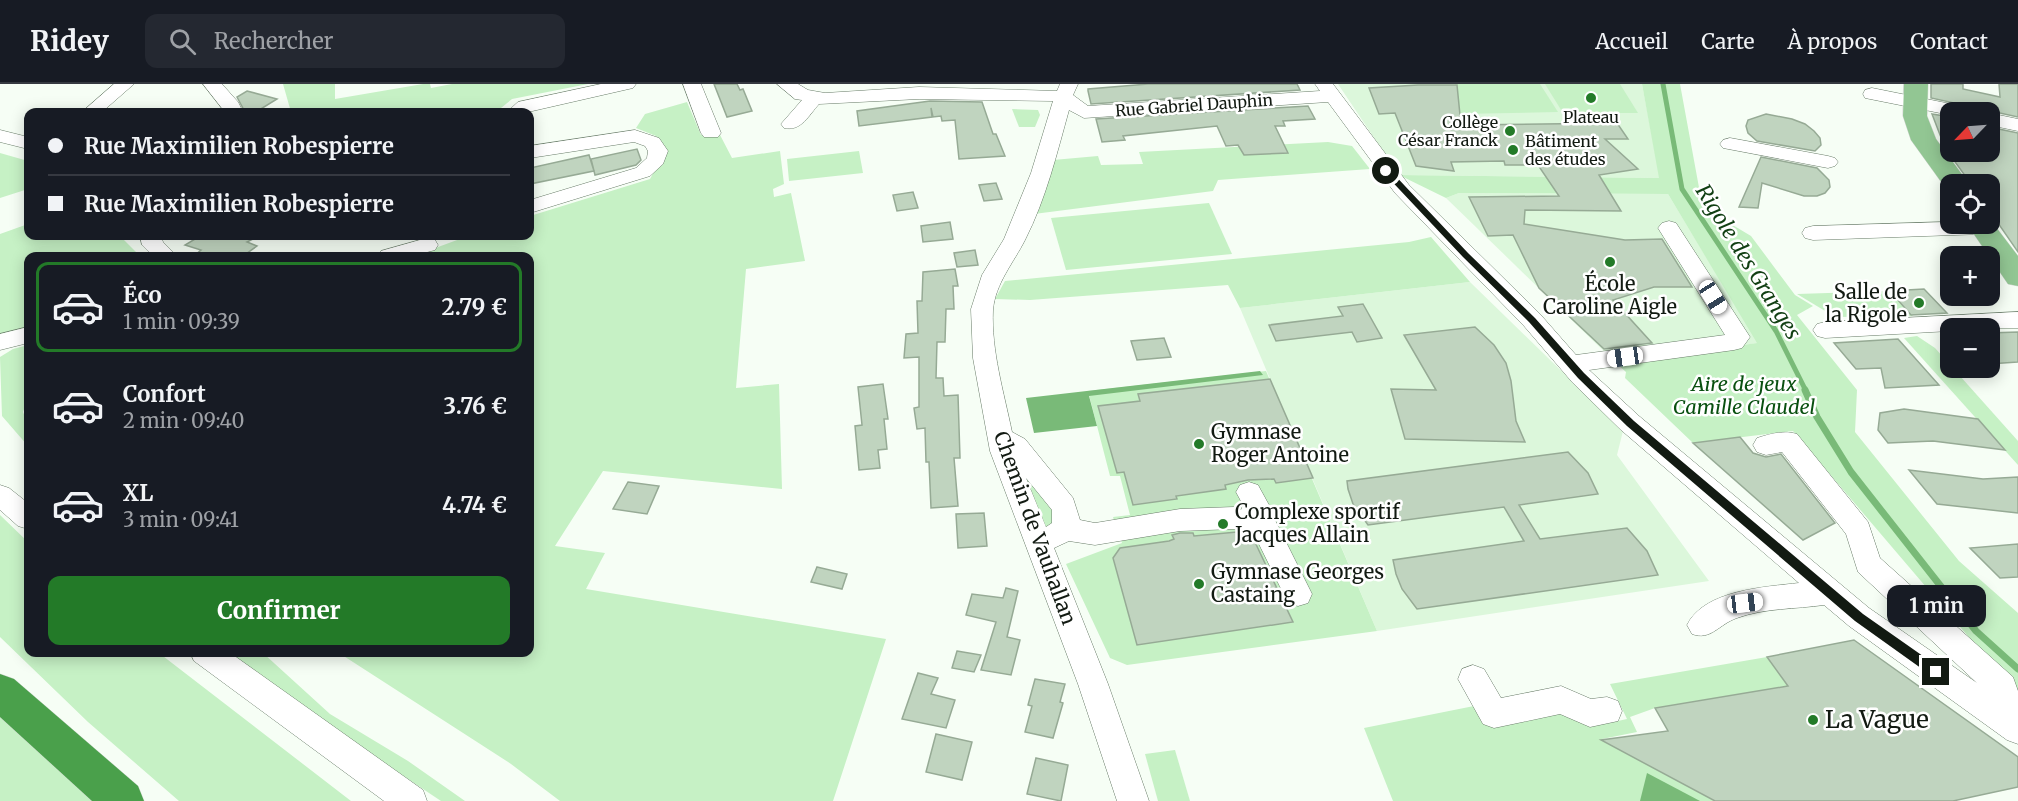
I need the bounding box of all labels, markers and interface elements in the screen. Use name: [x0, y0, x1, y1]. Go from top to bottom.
search box: [145, 14, 565, 68]
text: Ridey: [30, 23, 109, 59]
icon: search: [166, 25, 199, 58]
text: Rechercher: [214, 27, 333, 55]
text: Accueil: [1595, 28, 1668, 55]
text: Carte: [1701, 28, 1755, 55]
text: À propos: [1788, 28, 1877, 55]
text: Contact: [1910, 28, 1988, 55]
street label: Rue Gabriel Dauphin: [1114, 89, 1274, 120]
marker: Plateau: [1584, 91, 1598, 105]
north arrow: [1940, 102, 2000, 162]
map controls: [1940, 102, 2000, 378]
place label: Plateau: [1563, 107, 1619, 127]
place label: Collège César Franck: [1398, 112, 1499, 150]
marker: Collège César Franck: [1503, 124, 1517, 138]
place label: Bâtiment des études: [1525, 131, 1606, 169]
text: Rue Maximilien Robespierre: [84, 132, 394, 160]
marker: Bâtiment des études: [1506, 143, 1520, 157]
route start: [1372, 157, 1399, 184]
button: locate: [1940, 174, 2000, 234]
water label: Rigole des Granges: [1690, 179, 1807, 345]
text: Rue Maximilien Robespierre: [84, 190, 394, 218]
button: +: [1940, 246, 2000, 306]
marker: École Caroline Aigle: [1603, 255, 1617, 269]
place label: École Caroline Aigle: [1543, 269, 1677, 319]
car: [1696, 277, 1730, 317]
place label: Salle de la Rigole: [1825, 279, 1907, 327]
icon: car: [51, 280, 105, 334]
text: Éco: [123, 281, 162, 309]
text: 2.79 €: [442, 293, 507, 321]
marker: Salle de la Rigole: [1912, 296, 1926, 310]
text: 1 min · 09:39: [123, 309, 240, 334]
button: −: [1940, 318, 2000, 378]
car: [1606, 346, 1644, 368]
park label: Aire de jeux Camille Claudel: [1673, 371, 1815, 419]
icon: car: [51, 379, 105, 433]
text: Confort: [123, 380, 206, 408]
text: 3.76 €: [444, 392, 507, 420]
text: 2 min · 09:40: [123, 408, 244, 433]
place label: Gymnase Roger Antoine: [1211, 419, 1349, 467]
street label: Chemin de Vauhallan: [989, 428, 1082, 628]
marker: Gymnase Roger Antoine: [1192, 437, 1206, 451]
icon: car: [51, 478, 105, 532]
text: XL: [123, 479, 153, 507]
text: 4.74 €: [442, 491, 507, 519]
place label: Complexe sportif Jacques Allain: [1234, 499, 1401, 547]
text: 3 min · 09:41: [123, 507, 239, 532]
marker: Complexe sportif Jacques Allain: [1216, 517, 1230, 531]
place label: Gymnase Georges Castaing: [1211, 559, 1384, 607]
button: Confirmer: [48, 576, 510, 645]
marker: Gymnase Georges Castaing: [1192, 577, 1206, 591]
callout: 1 min: [1886, 585, 1986, 627]
car: [1726, 592, 1764, 614]
text: 1 min: [1909, 593, 1964, 618]
route end: [1922, 658, 1949, 685]
place label: La Vague: [1825, 704, 1929, 735]
marker: La Vague: [1806, 713, 1820, 727]

